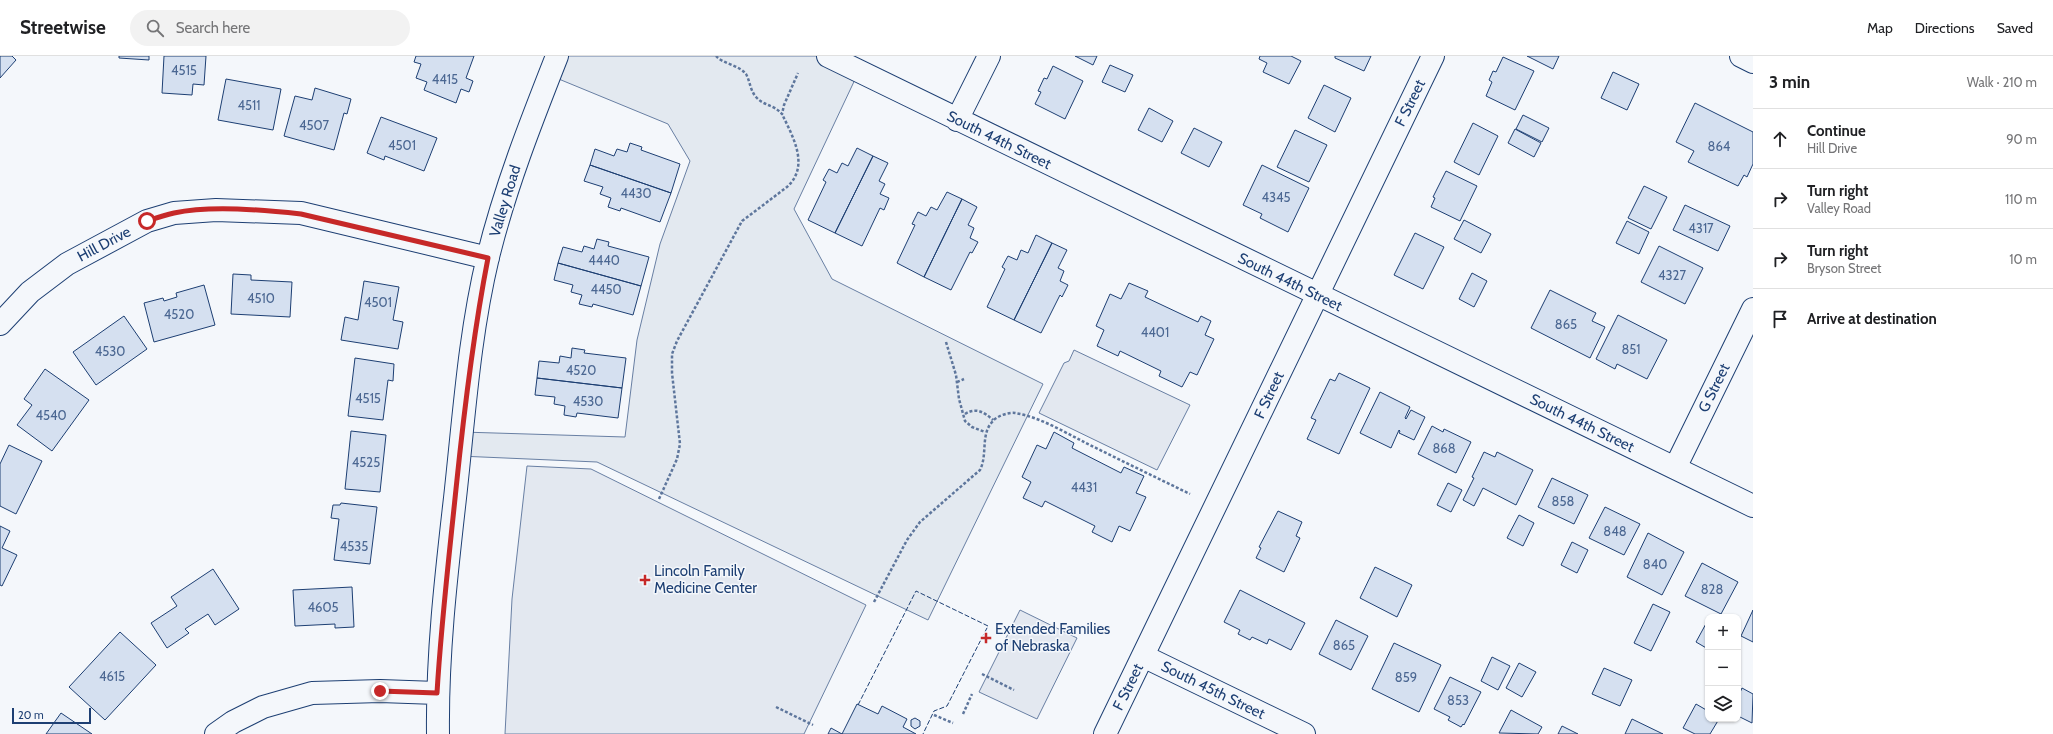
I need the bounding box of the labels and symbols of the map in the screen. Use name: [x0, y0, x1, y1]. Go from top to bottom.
house number: 4515: [171, 62, 197, 78]
house number: 4415: [432, 71, 458, 87]
street label: F Street: [1391, 77, 1429, 129]
house number: 4511: [237, 97, 261, 113]
street label: South 44th Street: [944, 107, 1054, 173]
house number: 4507: [299, 117, 329, 133]
house number: 4501: [388, 137, 416, 153]
house number: 864: [1708, 138, 1731, 154]
street label: Valley Road: [486, 163, 524, 239]
house number: 4430: [620, 185, 652, 201]
house number: 4345: [1261, 189, 1291, 205]
route start: [138, 212, 156, 230]
house number: 4317: [1688, 220, 1714, 236]
street label: Hill Drive: [74, 222, 134, 266]
street label: South 44th Street: [1235, 249, 1345, 315]
house number: 4440: [588, 252, 620, 268]
house number: 4327: [1658, 267, 1686, 283]
house number: 4450: [590, 281, 622, 297]
house number: 4510: [247, 290, 275, 306]
house number: 4501: [364, 294, 392, 310]
house number: 4520: [164, 306, 194, 322]
house number: 865: [1555, 316, 1577, 332]
house number: 4401: [1141, 324, 1169, 340]
house number: 851: [1621, 341, 1641, 357]
house number: 4530: [95, 343, 125, 359]
street label: G Street: [1695, 361, 1733, 415]
house number: 4520: [566, 362, 596, 378]
street label: F Street: [1250, 369, 1288, 421]
house number: 4515: [355, 390, 381, 406]
street label: South 44th Street: [1527, 390, 1637, 456]
house number: 4530: [573, 393, 603, 409]
house number: 4540: [35, 407, 67, 423]
house number: 868: [1432, 440, 1456, 456]
house number: 4525: [352, 454, 380, 470]
house number: 4431: [1071, 479, 1097, 495]
house number: 858: [1552, 493, 1575, 509]
house number: 848: [1603, 523, 1627, 539]
house number: 4535: [340, 538, 368, 554]
house number: 840: [1643, 556, 1667, 572]
place label: Lincoln Family Medicine Center: [654, 562, 757, 597]
marker: Lincoln Family Medicine Center: [639, 574, 651, 586]
house number: 828: [1701, 581, 1723, 597]
house number: 4605: [307, 599, 339, 615]
place label: Extended Families of Nebraska: [995, 620, 1110, 655]
marker: Extended Families of Nebraska: [980, 632, 992, 644]
house number: 865: [1333, 637, 1355, 653]
street label: South 45th Street: [1158, 657, 1268, 723]
street label: F Street: [1109, 661, 1147, 713]
house number: 4615: [99, 668, 125, 684]
house number: 859: [1395, 669, 1417, 685]
route end: [371, 682, 389, 700]
house number: 853: [1447, 692, 1469, 708]
scale bar: [12, 706, 91, 725]

